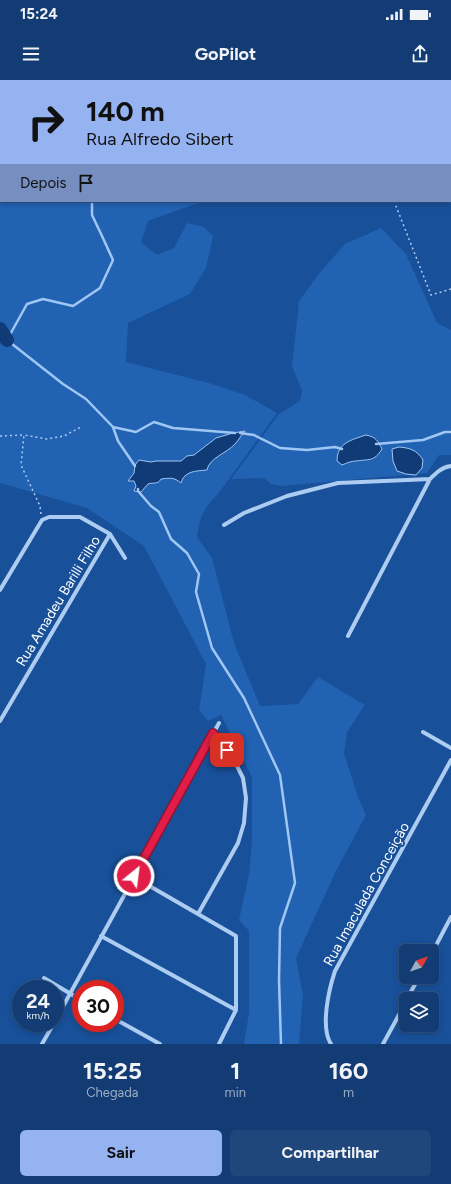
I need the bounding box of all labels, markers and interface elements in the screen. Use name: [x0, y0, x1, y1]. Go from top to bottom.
text: 15:24: [20, 5, 58, 23]
icon: menu: [20, 43, 42, 65]
text: GoPilot: [195, 43, 256, 65]
icon: share: [409, 43, 431, 65]
text: 140 m: [86, 94, 165, 128]
icon: right: [20, 96, 72, 148]
text: Rua Alfredo Sibert: [86, 128, 234, 150]
icon: arrive: [75, 172, 97, 194]
text: Depois: [20, 174, 67, 192]
street label: Rua Amadeu Barilli Filho: [13, 533, 104, 670]
pin: [210, 733, 244, 767]
icon: arrive: [216, 739, 238, 761]
street label: Rua Imaculada Conceição: [320, 819, 413, 969]
position arrow: [113, 855, 155, 897]
north arrow: [399, 944, 439, 984]
map controls: [399, 944, 439, 1032]
speed limit sign: 30: [72, 980, 124, 1032]
text: 24: [26, 989, 50, 1013]
button: layers: [399, 992, 439, 1032]
text: km/h: [27, 1009, 49, 1022]
text: 15:25: [83, 1056, 142, 1085]
text: 1: [230, 1056, 240, 1085]
text: 160: [329, 1056, 368, 1085]
text: Chegada: [86, 1085, 138, 1100]
text: min: [225, 1085, 246, 1100]
text: m: [343, 1085, 354, 1100]
button: Sair: [20, 1130, 222, 1176]
button: Compartilhar: [230, 1130, 431, 1176]

